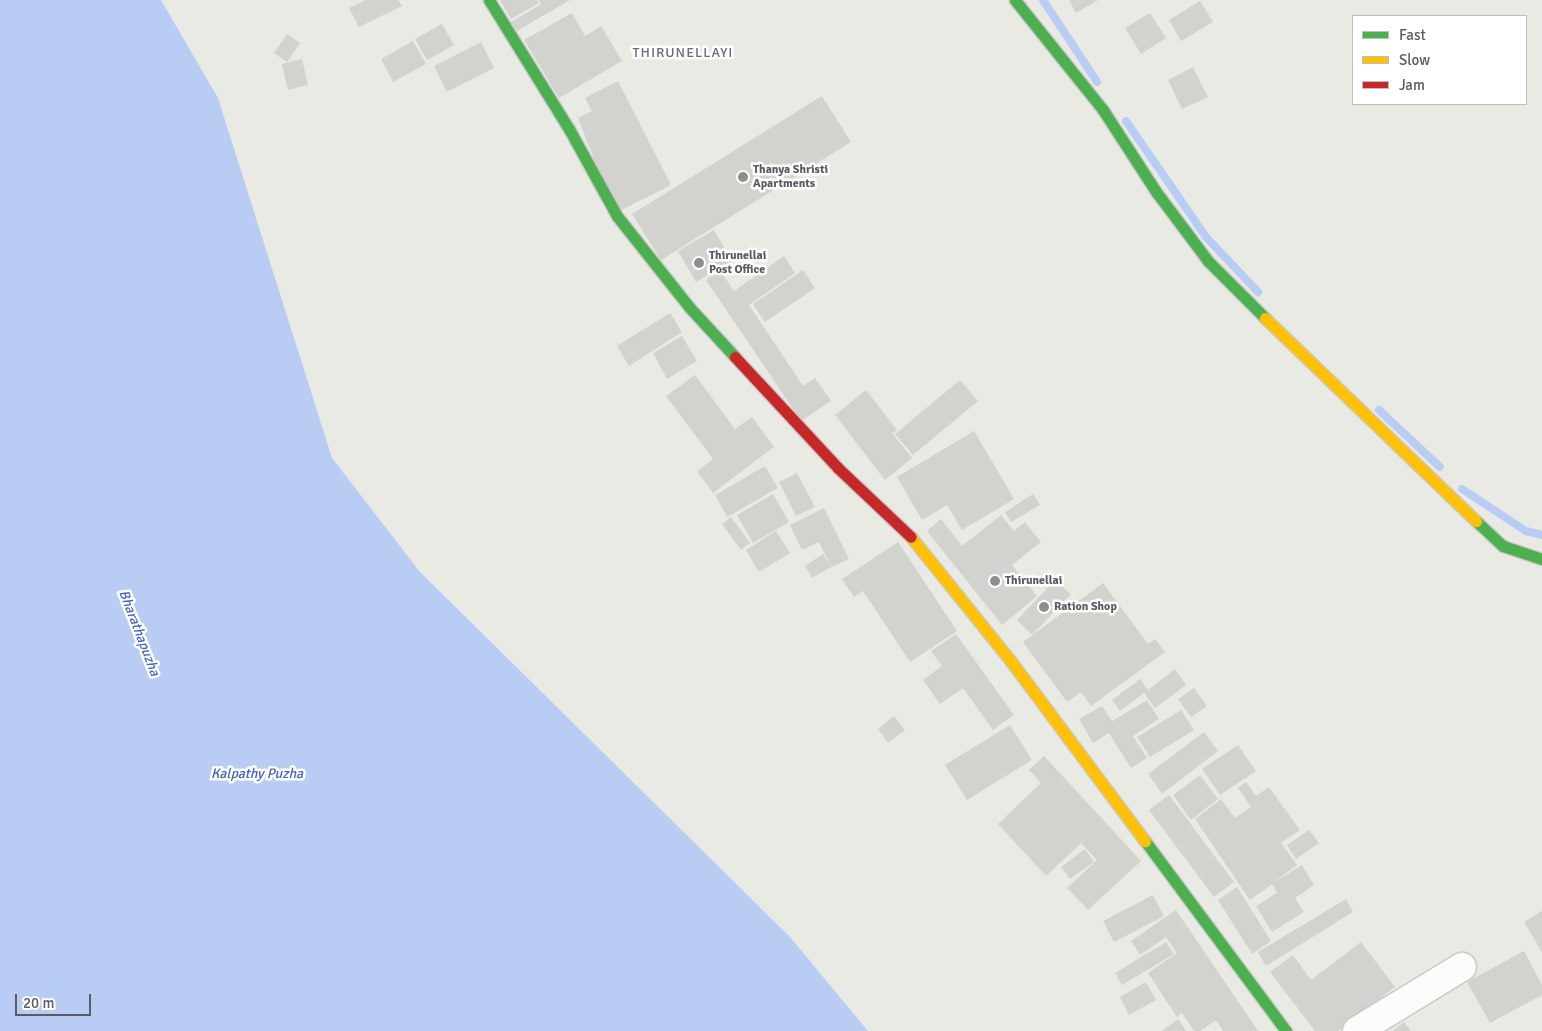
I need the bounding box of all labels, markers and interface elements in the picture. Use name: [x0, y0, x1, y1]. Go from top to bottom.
legend: [1352, 15, 1527, 105]
text: Fast: [1399, 26, 1426, 44]
district label: THIRUNELLAYI: [631, 45, 735, 61]
text: Slow: [1399, 51, 1430, 69]
text: Jam: [1399, 76, 1425, 94]
place label: Thanya Shristi Apartments: [753, 163, 828, 191]
marker: Thanya Shristi Apartments: [737, 171, 749, 183]
place label: Thirunellai Post Office: [709, 249, 766, 277]
marker: Thirunellai Post Office: [693, 257, 705, 269]
place label: Thirunellai: [1005, 574, 1062, 588]
marker: Thirunellai: [989, 575, 1001, 587]
water label: Bharathapuzha: [115, 588, 163, 678]
place label: Ration Shop: [1054, 600, 1117, 614]
marker: Ration Shop: [1038, 601, 1050, 613]
water label: Kalpathy Puzha: [211, 766, 303, 782]
scale bar: [18, 984, 94, 1016]
text: 20 m: [23, 994, 54, 1012]

